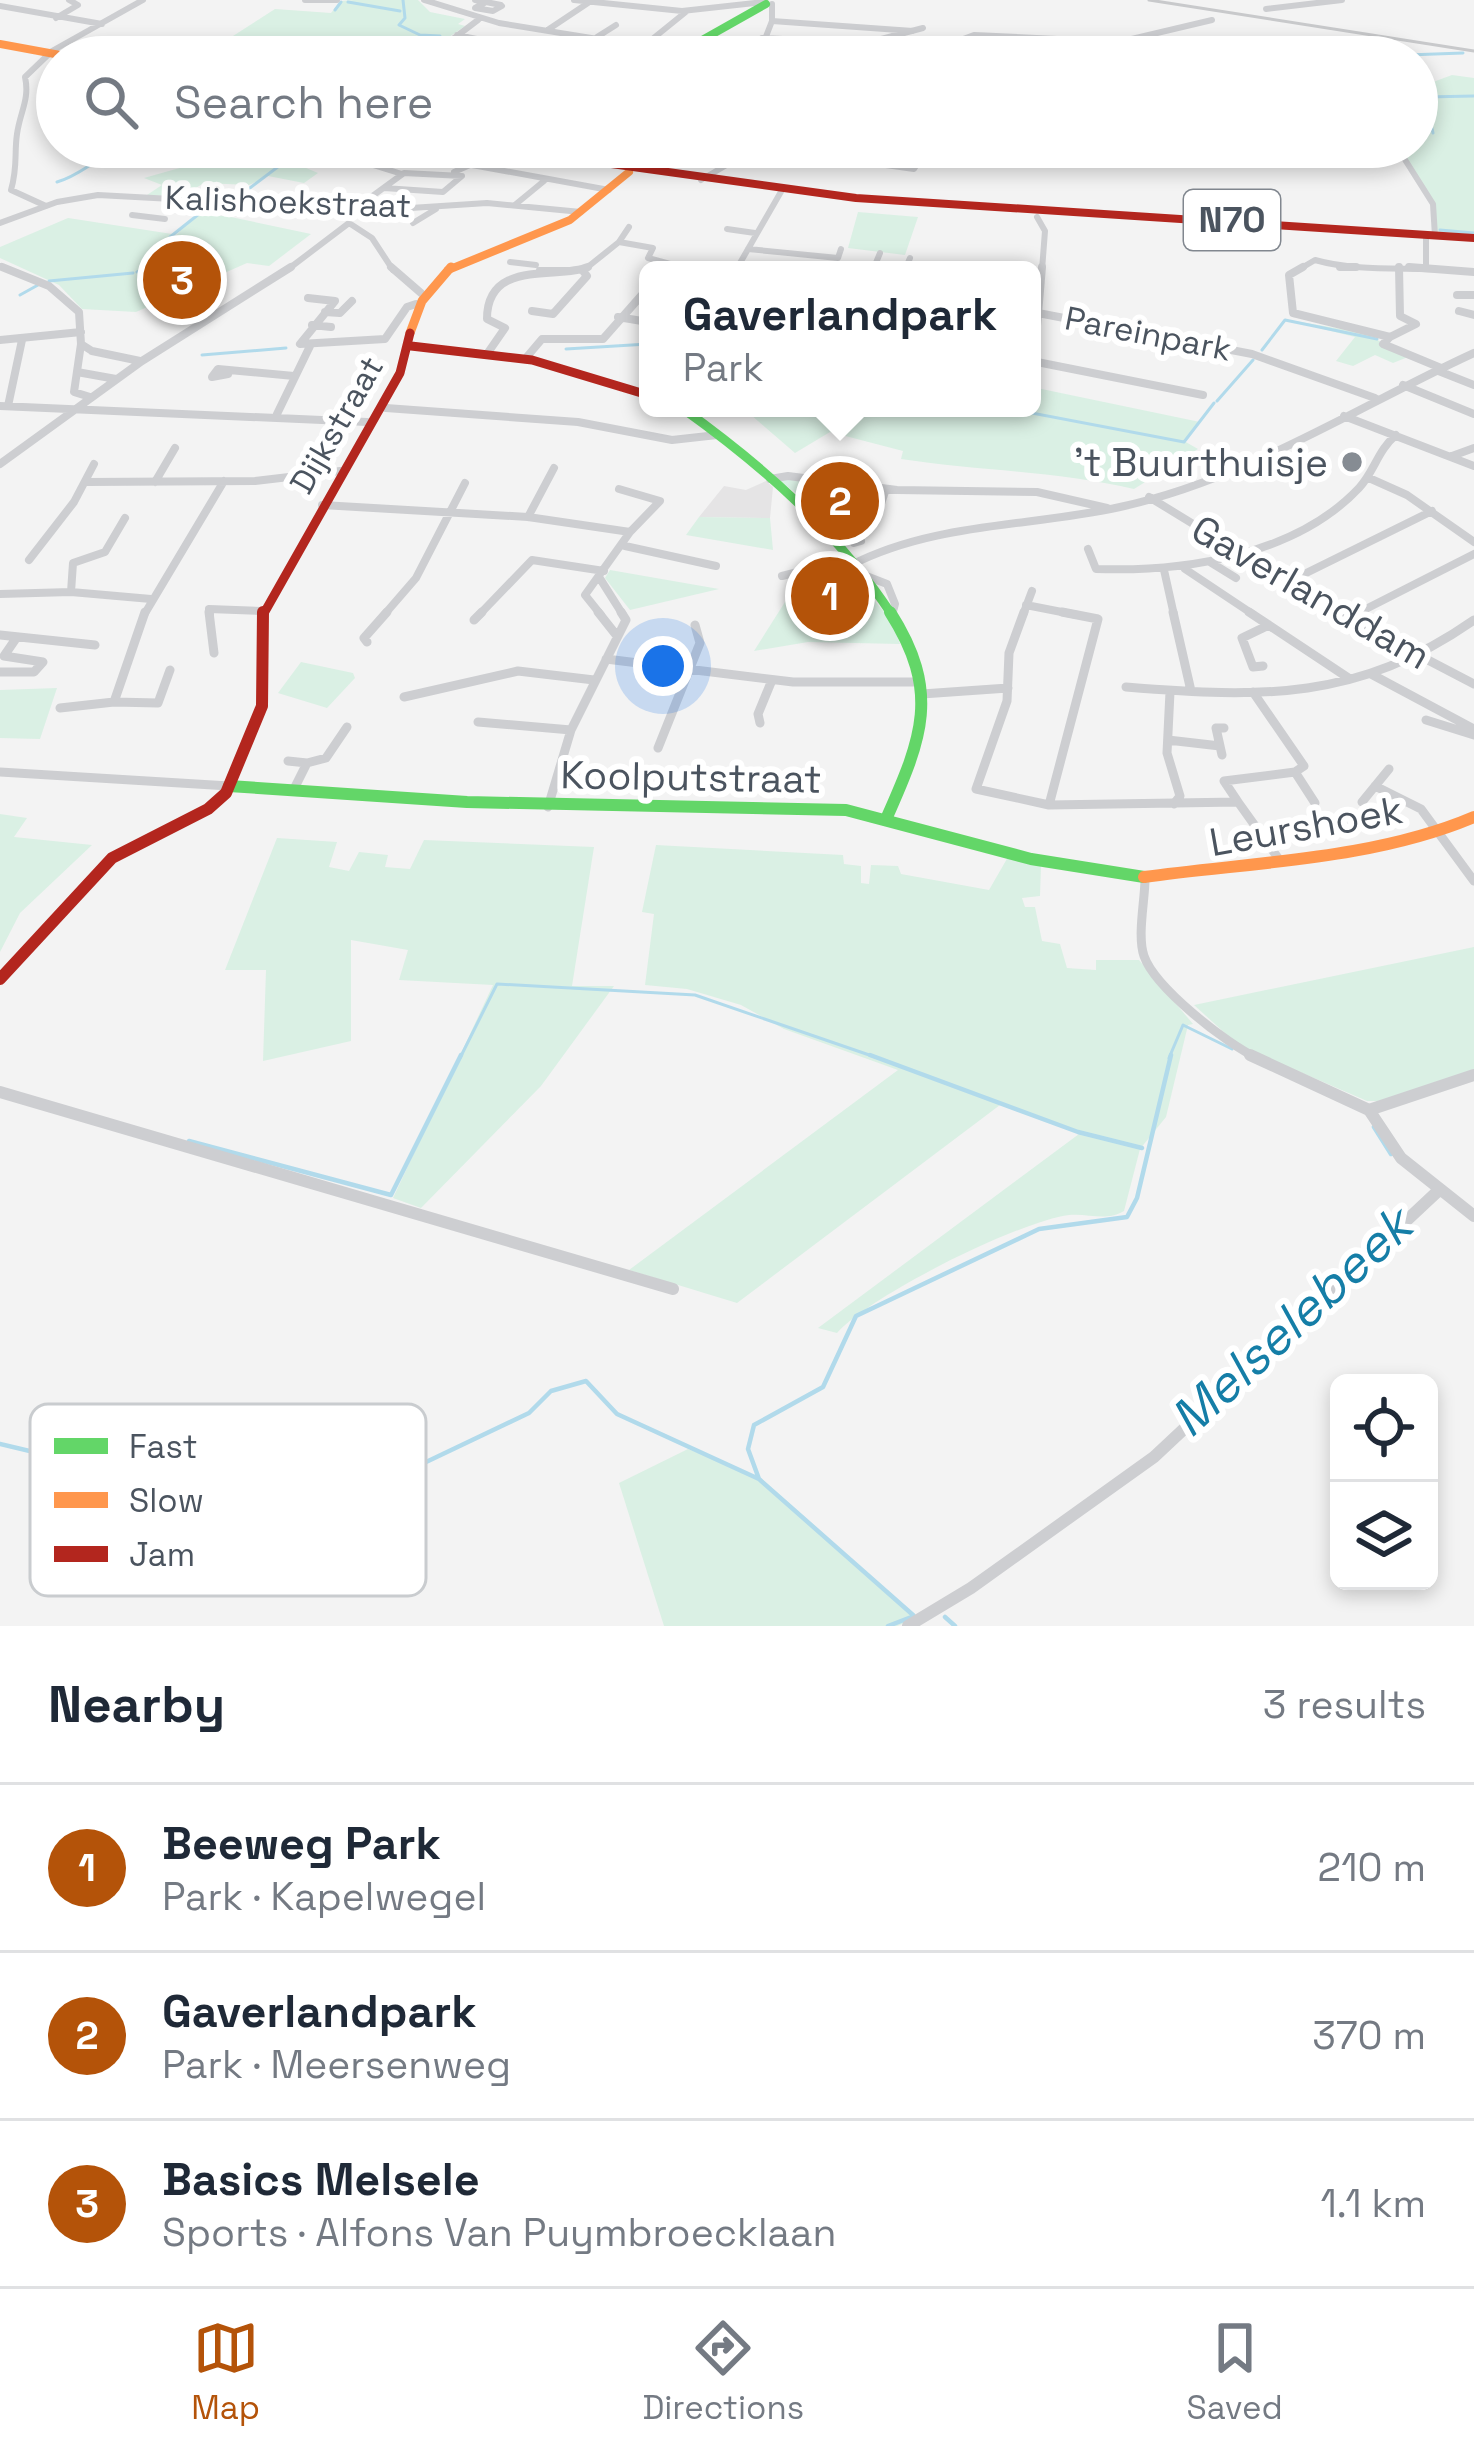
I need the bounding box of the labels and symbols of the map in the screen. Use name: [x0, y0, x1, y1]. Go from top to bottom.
street label: Kalishoekstraat: [164, 177, 412, 227]
road number: N70: [1184, 190, 1280, 250]
pin: 3: [143, 235, 221, 325]
street label: Pareinpark: [1061, 297, 1235, 371]
street label: Dijkstraat: [281, 349, 393, 501]
place label: 't Buurthuisje: [1074, 438, 1328, 487]
marker: 't Buurthuisje: [1339, 449, 1365, 475]
pin: 2: [801, 456, 879, 546]
street label: Gaverlanddam: [1183, 504, 1439, 680]
pin: 1: [791, 551, 869, 641]
your location: [633, 636, 693, 696]
street label: Koolputstraat: [560, 750, 822, 804]
street label: Leurshoek: [1206, 785, 1406, 867]
water label: Melselebeek: [1156, 1190, 1430, 1451]
legend: [30, 1404, 426, 1596]
text: Fast: [129, 1426, 198, 1468]
text: Slow: [129, 1480, 204, 1522]
text: Jam: [129, 1534, 195, 1576]

